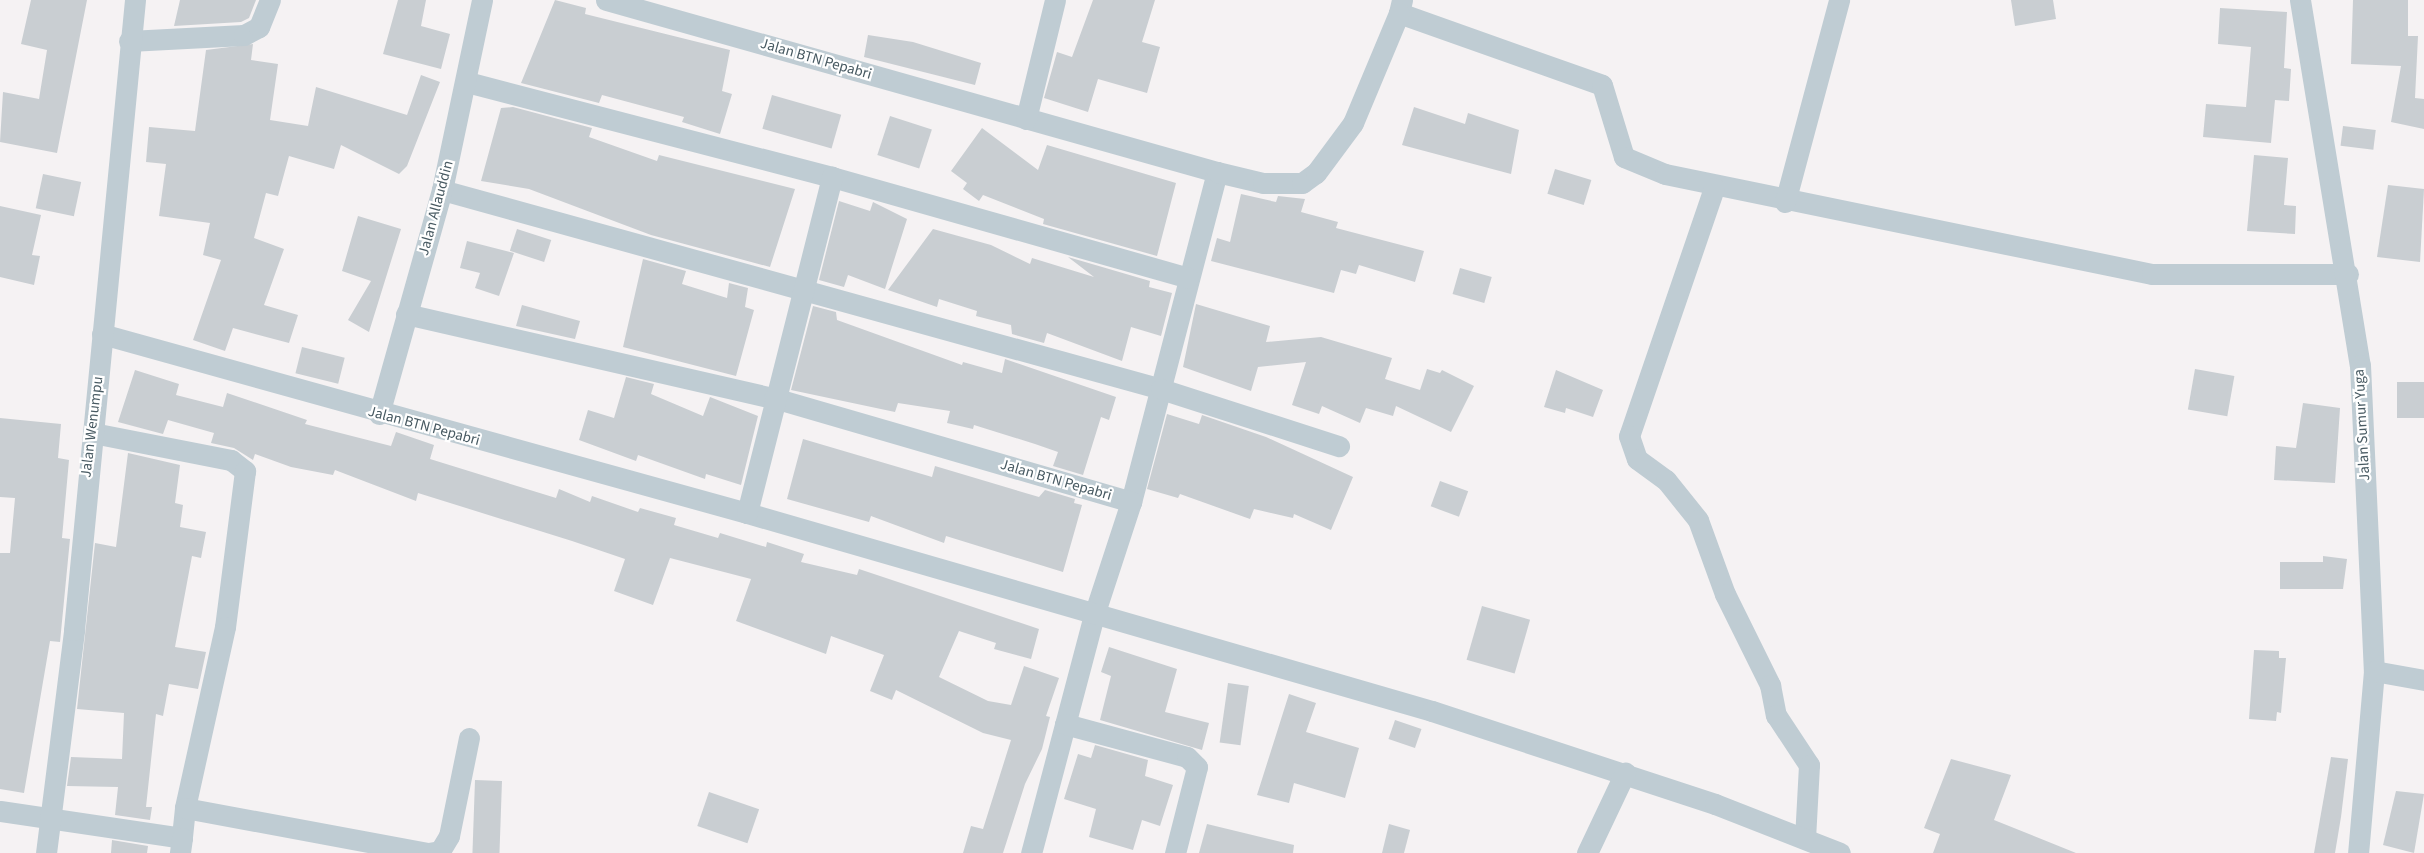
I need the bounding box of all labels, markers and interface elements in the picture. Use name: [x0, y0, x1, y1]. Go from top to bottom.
street label: Jalan BTN Pepabri: [758, 35, 874, 83]
street label: Jalan Allauddin: [415, 159, 457, 257]
street label: Jalan Sumur Yuga: [2350, 369, 2374, 481]
street label: Jalan Wenumpu: [77, 375, 107, 479]
street label: Jalan BTN Pepabri: [366, 402, 482, 450]
street label: Jalan BTN Pepabri: [998, 456, 1114, 504]

